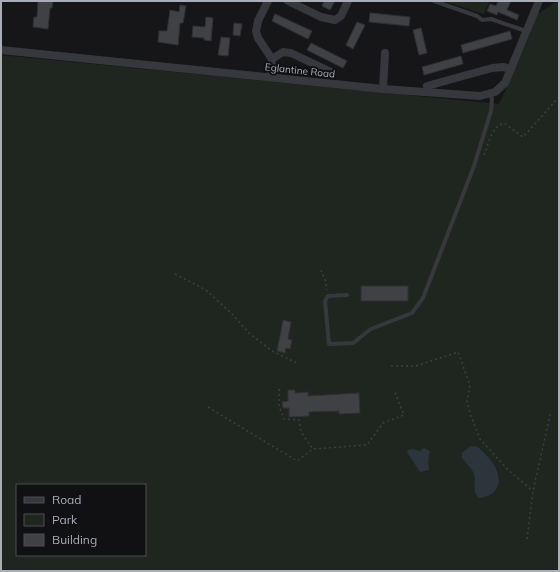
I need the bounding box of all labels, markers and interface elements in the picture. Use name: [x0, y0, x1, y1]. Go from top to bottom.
street label: Eglantine Road: [264, 60, 336, 81]
legend: [16, 484, 146, 556]
text: Road: [52, 492, 81, 507]
text: Park: [52, 512, 78, 527]
text: Building: [52, 532, 97, 547]

